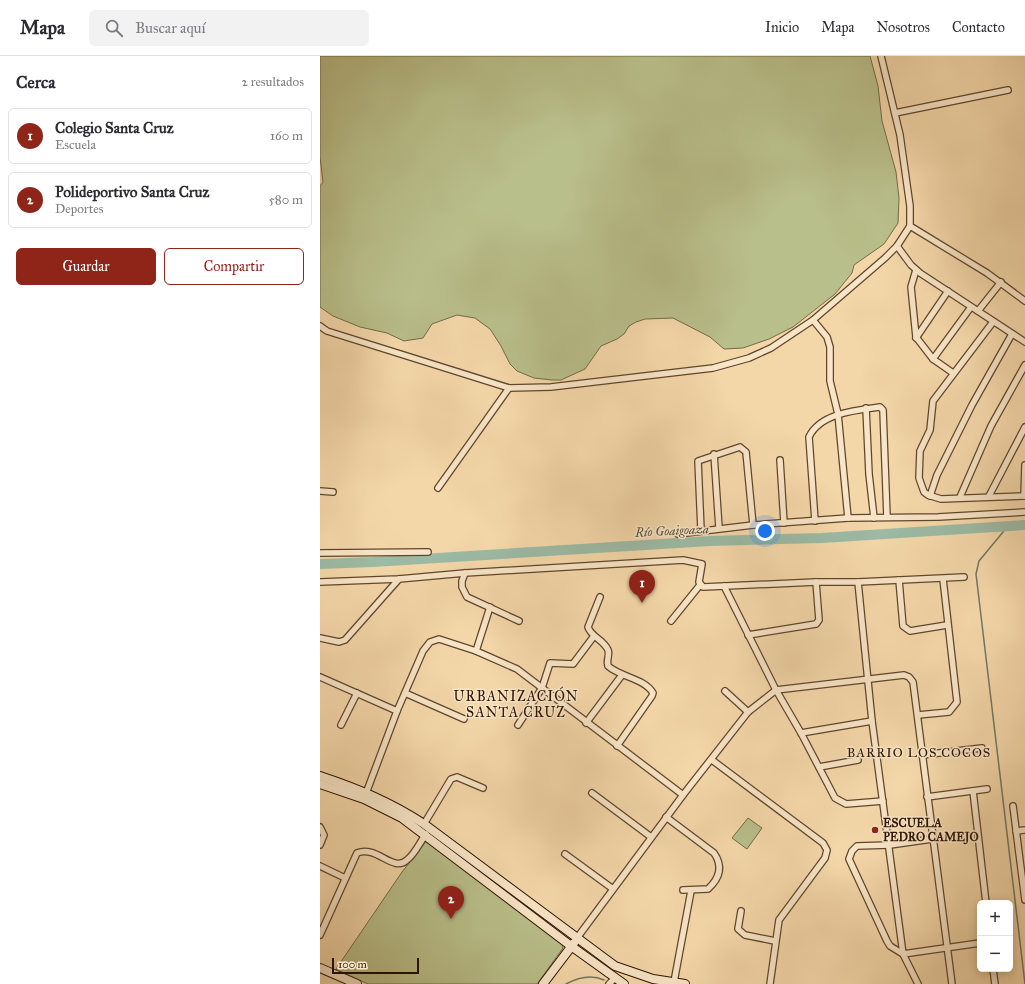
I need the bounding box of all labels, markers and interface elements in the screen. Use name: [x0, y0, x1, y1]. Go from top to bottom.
search box: [89, 10, 369, 46]
text: Mapa: [20, 16, 65, 39]
icon: search: [103, 17, 125, 39]
text: Buscar aquí: [135, 19, 206, 37]
text: Inicio: [765, 19, 799, 36]
text: Mapa: [821, 19, 854, 36]
text: Nosotros: [876, 19, 930, 36]
text: Contacto: [952, 19, 1005, 36]
text: Cerca: [16, 72, 55, 93]
text: 2 resultados: [241, 74, 304, 90]
text: Colegio Santa Cruz: [55, 119, 174, 137]
text: 1: [27, 128, 33, 144]
text: 160 m: [270, 128, 303, 144]
text: Escuela: [55, 137, 96, 153]
text: Polideportivo Santa Cruz: [55, 183, 210, 201]
text: 2: [27, 192, 33, 208]
text: 580 m: [269, 192, 303, 208]
text: Deportes: [55, 201, 103, 217]
button: Guardar: [16, 248, 156, 285]
button: Compartir: [164, 248, 304, 285]
water label: Río Goaigoaza: [634, 521, 709, 541]
your location: [755, 521, 775, 541]
pin: 1: [629, 570, 655, 603]
district label: URBANIZACIÓN SANTA CRUZ: [453, 686, 579, 721]
district label: BARRIO LOS COCOS: [847, 745, 991, 761]
place label: ESCUELA PEDRO CAMEJO: [883, 816, 979, 845]
marker: ESCUELA PEDRO CAMEJO: [870, 825, 880, 835]
pin: 2: [438, 886, 464, 919]
map controls: [977, 900, 1013, 972]
button: +: [977, 900, 1013, 936]
button: −: [977, 936, 1013, 972]
scale bar: [332, 956, 419, 975]
text: 100 m: [338, 958, 367, 971]

